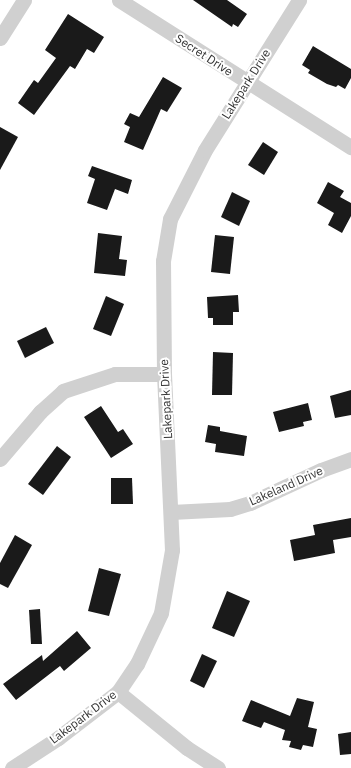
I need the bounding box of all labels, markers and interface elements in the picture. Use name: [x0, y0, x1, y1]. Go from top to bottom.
street label: Secret Drive: [173, 31, 235, 79]
street label: Lakepark Drive: [219, 46, 273, 122]
street label: Lakepark Drive: [157, 359, 175, 439]
street label: Lakeland Drive: [247, 463, 325, 509]
street label: Lakepark Drive: [47, 687, 119, 747]

